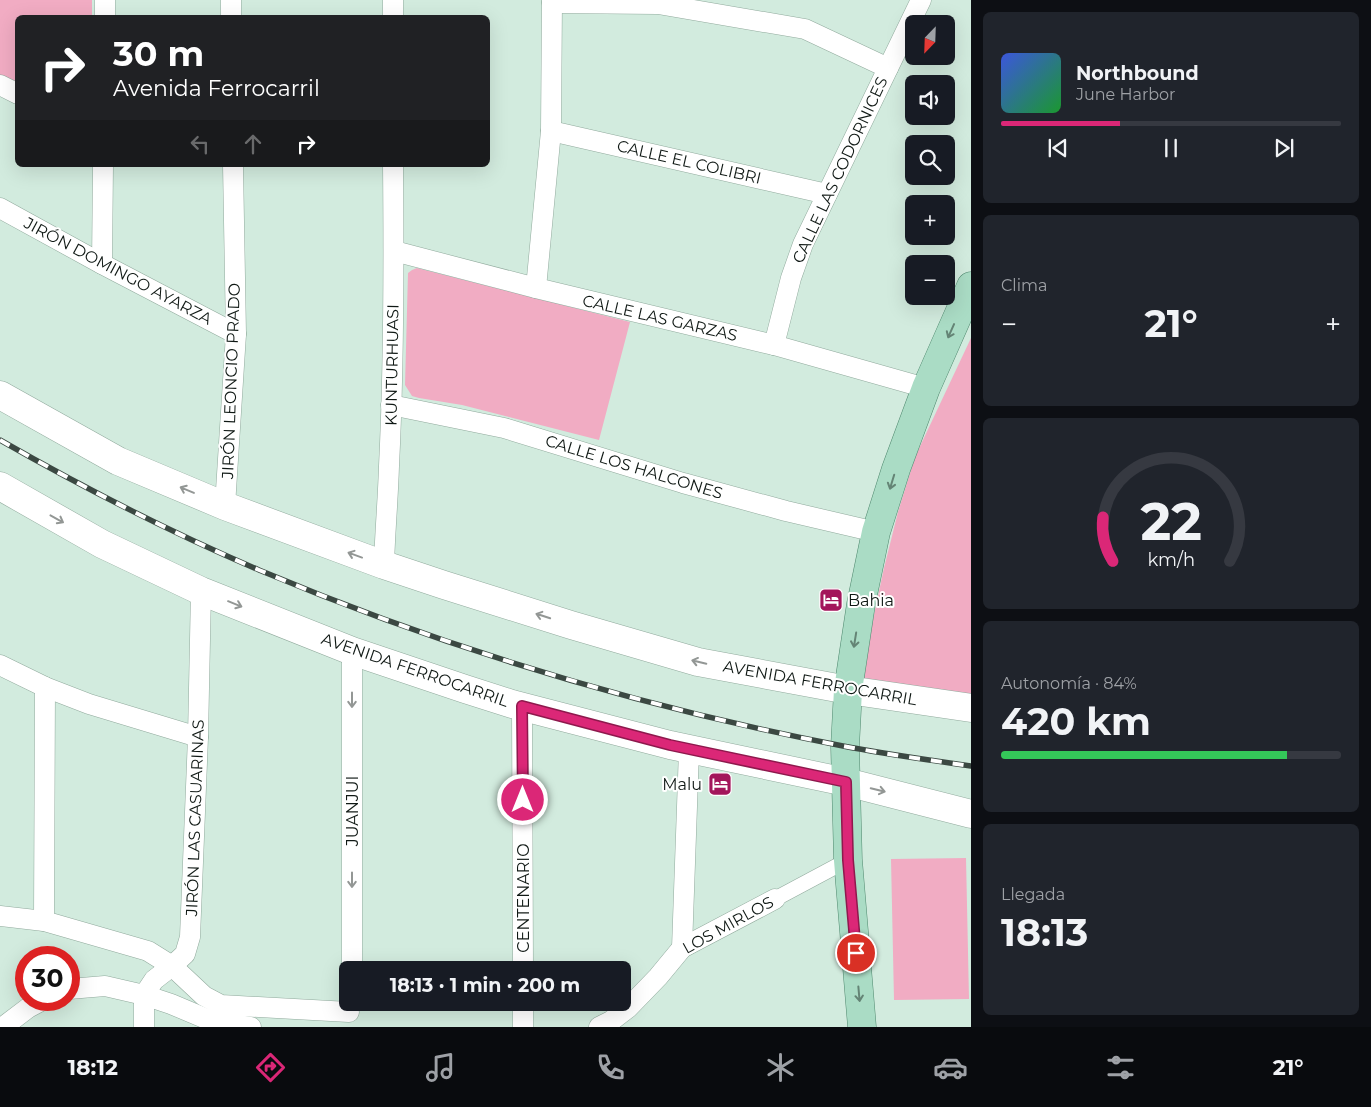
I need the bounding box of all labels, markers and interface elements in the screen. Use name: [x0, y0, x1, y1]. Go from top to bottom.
north arrow: [905, 15, 955, 65]
map controls: [905, 15, 955, 305]
text: 30 m: [113, 32, 204, 75]
icon: right: [30, 35, 95, 100]
text: Northbound: [1076, 62, 1199, 85]
street label: CALLE LAS CODORNICES: [788, 74, 892, 266]
text: Avenida Ferrocarril: [113, 75, 320, 102]
button: sound: [905, 75, 955, 125]
text: June Harbor: [1076, 85, 1175, 104]
icon: left: [186, 130, 214, 158]
icon: ahead: [239, 130, 267, 158]
icon: right: [292, 130, 320, 158]
icon: previous: [1044, 134, 1072, 162]
icon: pause: [1157, 134, 1185, 162]
icon: next: [1270, 134, 1298, 162]
button: search: [905, 135, 955, 185]
street label: CALLE EL COLIBRI: [615, 136, 763, 188]
button: +: [905, 195, 955, 245]
street label: JIRÓN DOMINGO AYARZA: [20, 213, 216, 329]
button: −: [905, 255, 955, 305]
text: Clima: [1001, 276, 1047, 295]
street label: JIRÓN LEONCIO PRADO: [218, 283, 244, 480]
street label: CALLE LAS GARZAS: [581, 291, 739, 345]
text: 21°: [1144, 300, 1198, 347]
street label: KUNTURHUASI: [381, 304, 403, 426]
text: −: [1001, 307, 1017, 341]
text: +: [1325, 307, 1341, 341]
one-way arrow: [946, 323, 956, 338]
street label: CALLE LOS HALCONES: [543, 431, 725, 503]
one-way arrow: [887, 474, 896, 489]
one-way arrow: [180, 485, 195, 494]
text: 22: [1140, 490, 1202, 553]
one-way arrow: [50, 514, 65, 524]
text: km/h: [1147, 549, 1195, 570]
one-way arrow: [348, 550, 363, 559]
hotel icon: Bahia: [818, 587, 844, 613]
place label: Bahia: [848, 591, 894, 610]
one-way arrow: [227, 600, 242, 609]
one-way arrow: [535, 611, 551, 621]
street label: AVENIDA FERROCARRIL: [319, 629, 511, 711]
one-way arrow: [850, 632, 860, 648]
one-way arrow: [691, 657, 707, 666]
street label: AVENIDA FERROCARRIL: [722, 657, 919, 710]
text: Autonomía · 84%: [1001, 674, 1137, 693]
one-way arrow: [347, 692, 357, 708]
text: 420 km: [1001, 698, 1151, 745]
street label: JIRÓN LAS CASUARINAS: [182, 719, 208, 918]
hotel icon: Malu: [707, 771, 733, 797]
position arrow: [496, 773, 548, 825]
place label: Malu: [662, 775, 702, 794]
street label: JUANJUI: [343, 776, 362, 847]
one-way arrow: [869, 786, 885, 795]
street label: CENTENARIO: [514, 843, 533, 953]
one-way arrow: [347, 872, 357, 888]
text: Llegada: [1001, 885, 1065, 904]
street label: LOS MIRLOS: [679, 892, 777, 958]
text: 18:13: [1001, 909, 1088, 956]
pin: [835, 932, 877, 974]
icon: arrive: [842, 939, 870, 967]
speed limit sign: 30: [15, 946, 80, 1011]
text: 18:13 · 1 min · 200 m: [390, 974, 580, 997]
one-way arrow: [854, 986, 864, 1002]
icon: directions: [253, 1050, 288, 1085]
icon: music: [423, 1050, 458, 1085]
icon: phone: [593, 1050, 628, 1085]
icon: climate: [763, 1050, 798, 1085]
icon: car: [933, 1050, 968, 1085]
icon: filters: [1103, 1050, 1138, 1085]
text: 18:12: [67, 1054, 118, 1081]
text: 21°: [1273, 1054, 1303, 1081]

